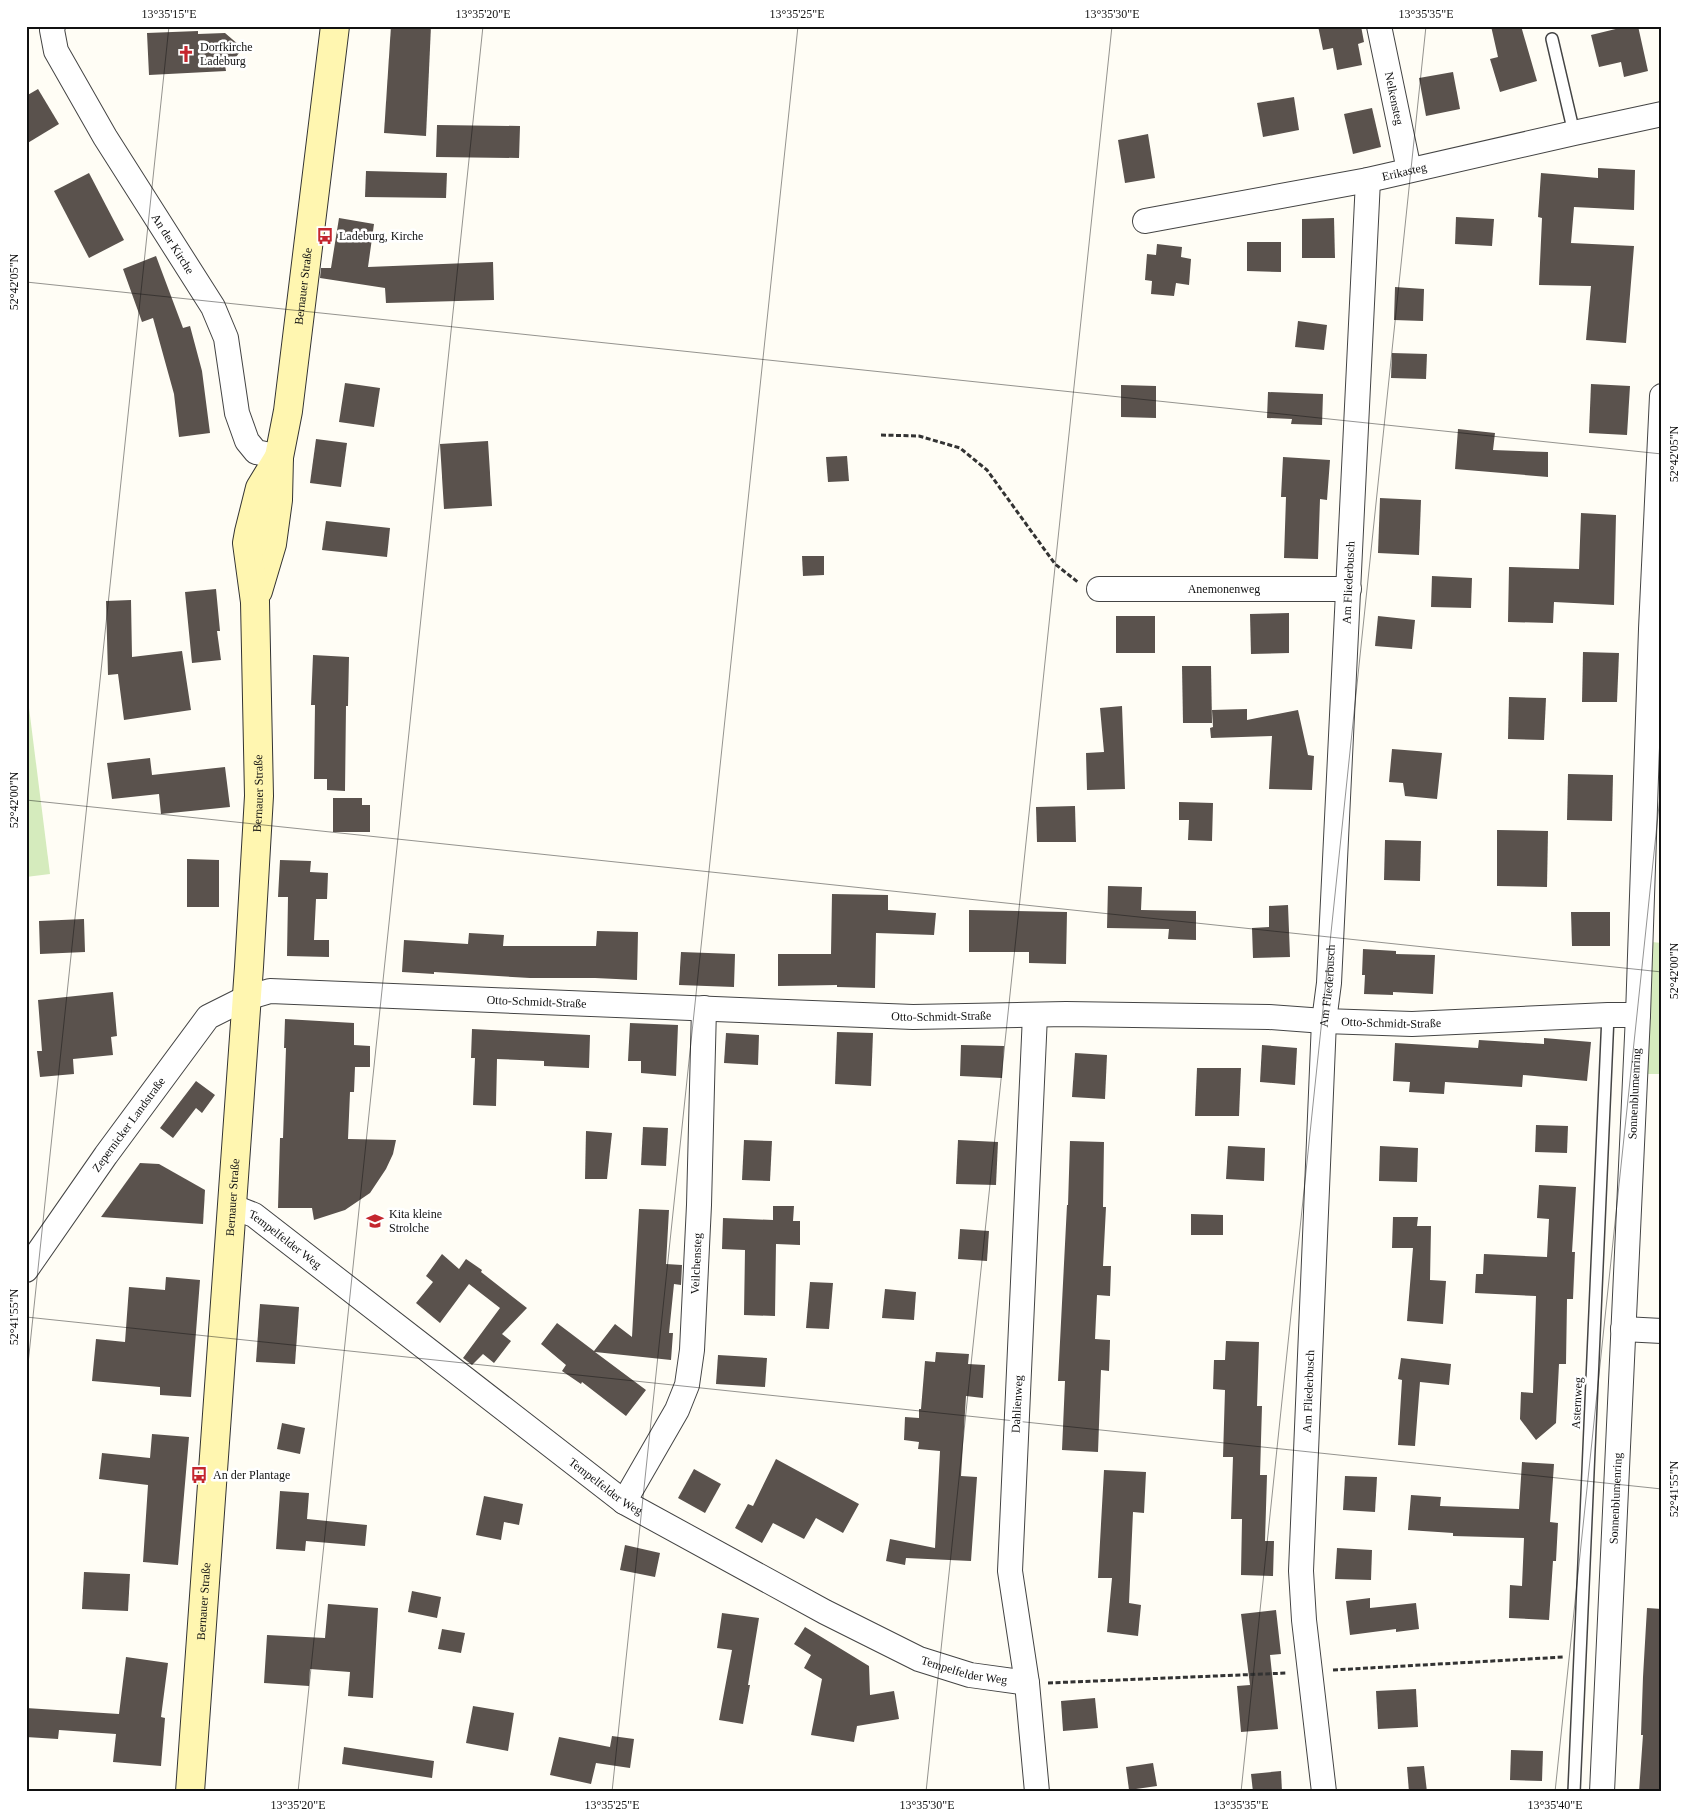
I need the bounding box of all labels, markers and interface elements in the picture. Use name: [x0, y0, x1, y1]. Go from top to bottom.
text: 13°35'15"E: [141, 7, 197, 21]
text: 13°35'20"E: [455, 7, 511, 21]
text: 13°35'25"E: [769, 7, 825, 21]
text: 13°35'30"E: [1084, 7, 1140, 21]
text: 13°35'35"E: [1398, 7, 1454, 21]
place label: Dorfkirche Ladeburg: [200, 40, 253, 68]
church icon: Dorfkirche Ladeburg: [176, 44, 196, 64]
street label: Nelkensteg: [1382, 71, 1406, 126]
street label: Erikasteg: [1381, 160, 1428, 184]
street label: An der Kirche: [149, 211, 197, 277]
bus stop icon: Ladeburg, Kirche: [315, 226, 335, 246]
place label: Ladeburg, Kirche: [339, 229, 423, 243]
street label: Bernauer Straße: [292, 247, 315, 326]
text: 52°42'05"N: [7, 253, 21, 310]
text: 52°42'05"N: [1667, 425, 1681, 482]
street label: Am Fliederbusch: [1339, 541, 1357, 624]
street label: Anemonenweg: [1188, 582, 1260, 596]
street label: Bernauer Straße: [250, 754, 266, 833]
text: 52°42'00"N: [7, 771, 21, 828]
text: 52°42'00"N: [1667, 942, 1681, 999]
street label: Am Fliederbusch: [1317, 944, 1338, 1028]
street label: Otto-Schmidt-Straße: [486, 993, 587, 1011]
street label: Otto-Schmidt-Straße: [891, 1008, 991, 1024]
street label: Otto-Schmidt-Straße: [1341, 1015, 1441, 1031]
street label: Sonnenblumenring: [1625, 1048, 1643, 1140]
street label: Zepernicker Landstraße: [89, 1074, 168, 1175]
street label: Bernauer Straße: [223, 1158, 242, 1237]
street label: Tempelfelder Weg: [247, 1207, 324, 1272]
place label: Kita kleine Strolche: [389, 1207, 442, 1235]
school or university icon: Kita kleine Strolche: [365, 1211, 385, 1231]
street label: Veilchensteg: [688, 1233, 705, 1295]
text: 52°41'55"N: [7, 1288, 21, 1345]
street label: Am Fliederbusch: [1300, 1350, 1317, 1433]
street label: Dahlienweg: [1008, 1375, 1026, 1433]
street label: Asternweg: [1569, 1377, 1585, 1429]
street label: Sonnenblumenring: [1607, 1452, 1625, 1544]
street label: Tempelfelder Weg: [566, 1455, 645, 1518]
text: 52°41'55"N: [1667, 1460, 1681, 1517]
bus stop icon: An der Plantage: [189, 1465, 209, 1485]
place label: An der Plantage: [213, 1468, 290, 1482]
street label: Bernauer Straße: [194, 1562, 213, 1641]
street label: Tempelfelder Weg: [919, 1653, 1008, 1687]
text: 13°35'20"E: [270, 1798, 326, 1812]
text: 13°35'25"E: [584, 1798, 640, 1812]
text: 13°35'30"E: [899, 1798, 955, 1812]
text: 13°35'35"E: [1213, 1798, 1269, 1812]
text: 13°35'40"E: [1527, 1798, 1583, 1812]

